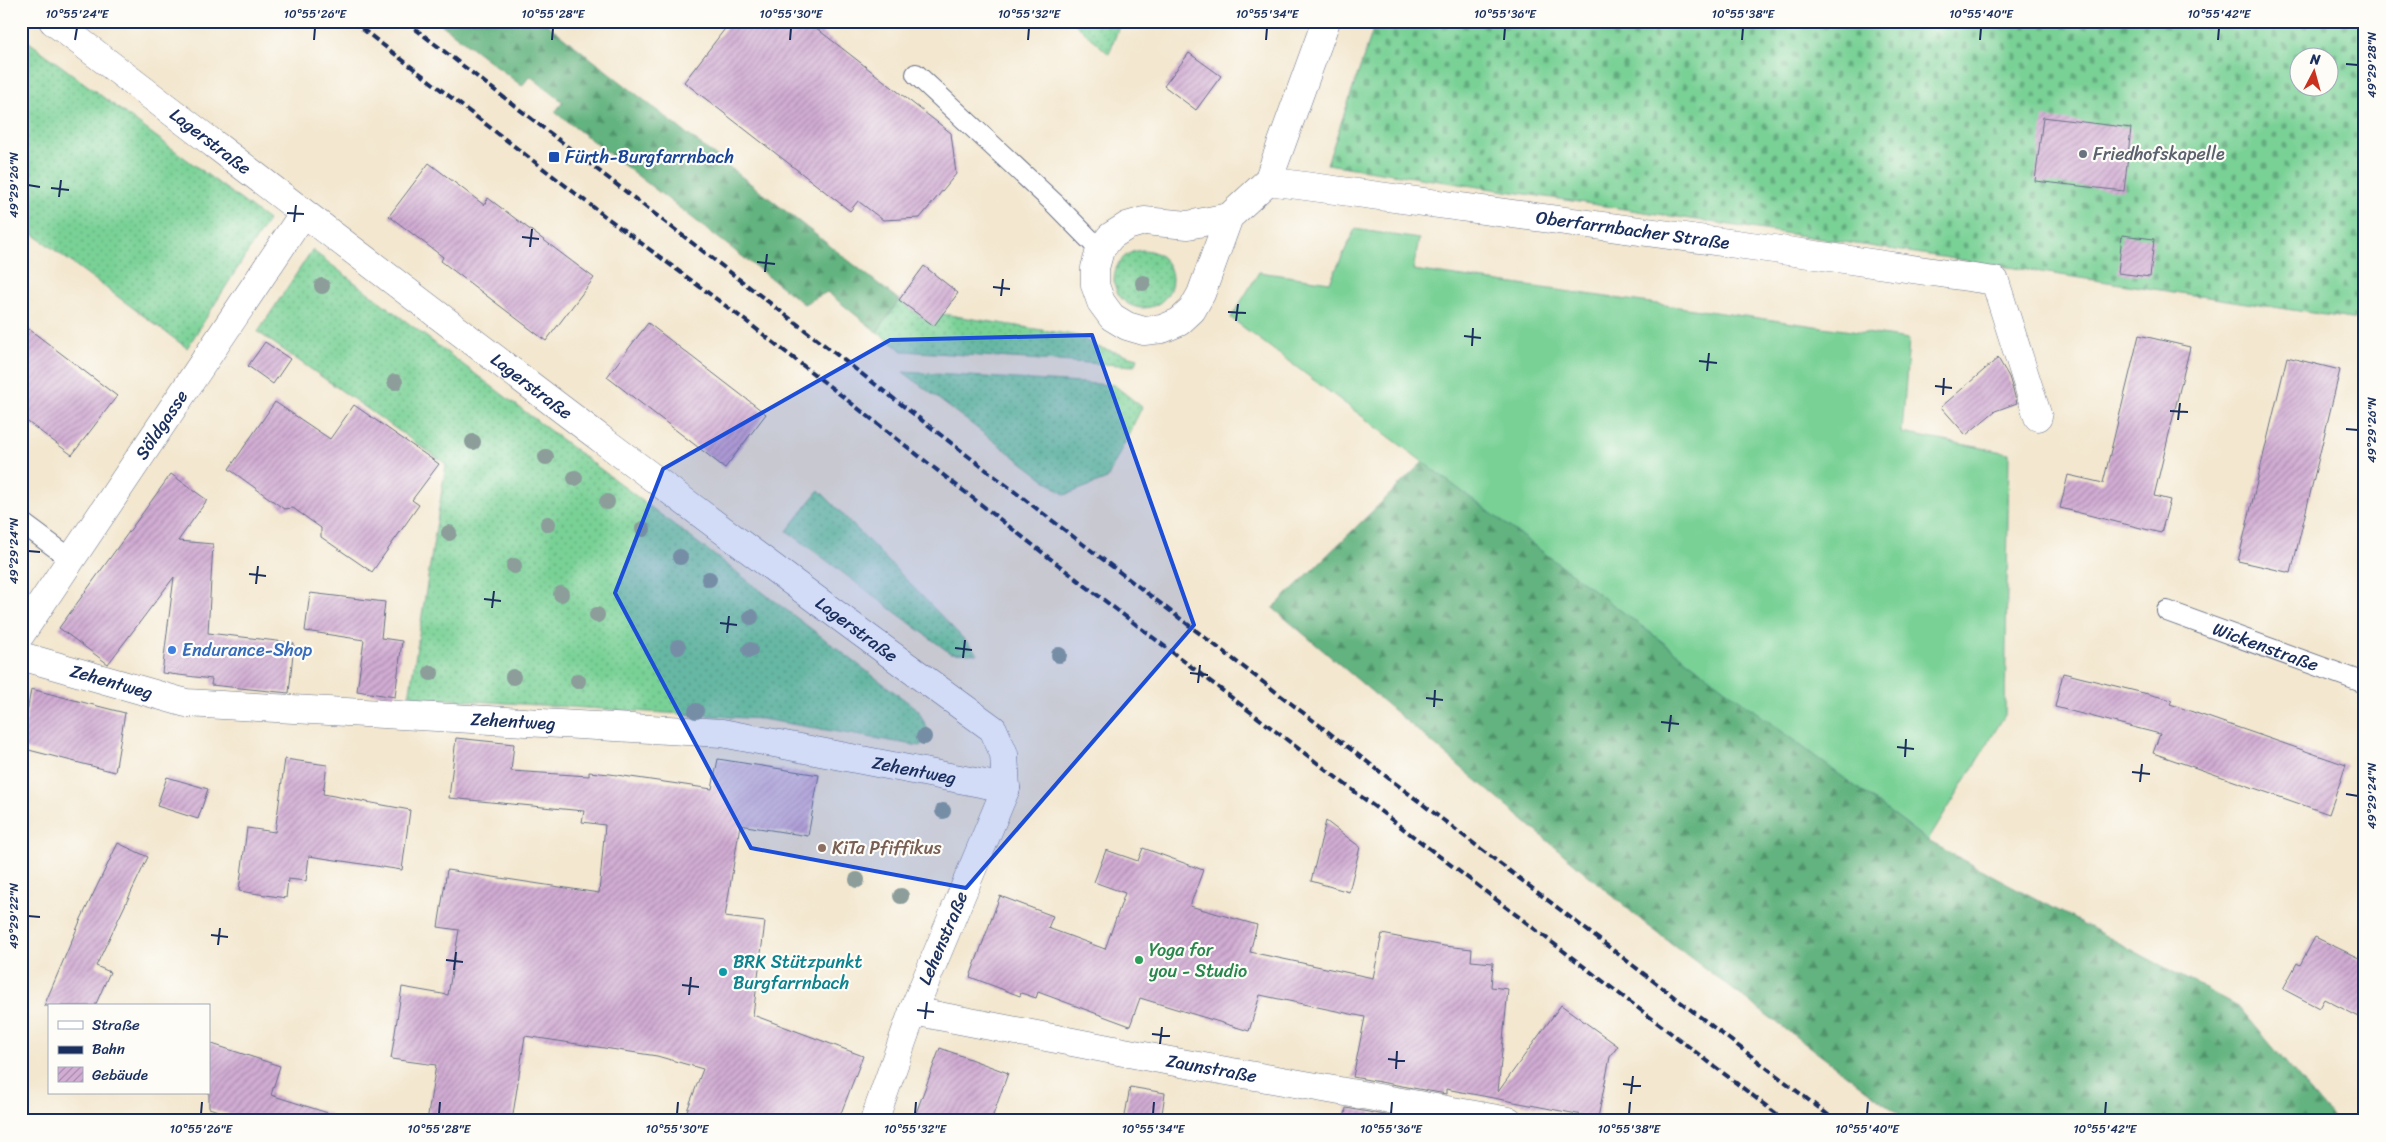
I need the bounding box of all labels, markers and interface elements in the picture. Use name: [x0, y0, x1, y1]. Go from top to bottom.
text: 10°55'24"E: [45, 3, 110, 25]
text: 10°55'26"E: [284, 3, 348, 25]
text: 10°55'28"E: [522, 3, 586, 25]
text: 10°55'30"E: [760, 3, 824, 25]
text: 10°55'32"E: [998, 3, 1061, 25]
text: 10°55'34"E: [1236, 3, 1300, 25]
text: 10°55'36"E: [1474, 3, 1537, 25]
text: 10°55'38"E: [1712, 3, 1776, 25]
text: 10°55'40"E: [1949, 3, 2014, 25]
text: 10°55'42"E: [2187, 3, 2252, 25]
text: 49°29'28"N: [2361, 31, 2383, 98]
text: N: [2308, 47, 2322, 73]
north arrow: [2288, 48, 2338, 98]
street label: Lagerstraße: [162, 99, 258, 183]
place label: Friedhofskapelle: [2093, 138, 2225, 170]
place label: Fürth-Burgfarrnbach: [565, 141, 734, 173]
marker: Friedhofskapelle: [2077, 148, 2089, 160]
marker: Fürth-Burgfarrnbach: [547, 150, 561, 164]
text: 49°29'26"N: [3, 151, 25, 218]
street label: Oberfarrnbacher Straße: [1534, 201, 1732, 259]
street label: Lagerstraße: [483, 344, 580, 428]
street label: Söldgasse: [126, 383, 197, 467]
text: 49°29'26"N: [2361, 396, 2383, 463]
text: 49°29'24"N: [3, 517, 25, 584]
street label: Lagerstraße: [808, 588, 905, 671]
street label: Wickenstraße: [2208, 613, 2323, 681]
place label: Endurance-Shop: [182, 634, 313, 666]
marker: Endurance-Shop: [166, 644, 178, 656]
street label: Zehentweg: [66, 655, 157, 709]
street label: Zehentweg: [470, 703, 556, 740]
street label: Zehentweg: [869, 746, 959, 794]
text: 49°29'24"N: [2361, 762, 2383, 829]
place label: KiTa Pfiffikus: [832, 832, 942, 864]
marker: KiTa Pfiffikus: [816, 842, 828, 854]
text: 49°29'22"N: [3, 882, 25, 949]
street label: Lehenstraße: [909, 886, 977, 990]
place label: Yoga for you - Studio: [1149, 934, 1247, 987]
place label: BRK Stützpunkt Burgfarrnbach: [733, 946, 862, 999]
marker: Yoga for you - Studio: [1133, 954, 1145, 966]
marker: BRK Stützpunkt Burgfarrnbach: [717, 966, 729, 978]
legend: [48, 1004, 210, 1094]
text: Straße: [92, 1012, 140, 1038]
text: Bahn: [92, 1036, 125, 1062]
street label: Zaunstraße: [1164, 1045, 1260, 1092]
text: Gebäude: [92, 1062, 148, 1088]
text: 10°55'26"E: [170, 1118, 234, 1140]
text: 10°55'28"E: [408, 1118, 472, 1140]
text: 10°55'30"E: [646, 1118, 710, 1140]
text: 10°55'32"E: [884, 1118, 947, 1140]
text: 10°55'34"E: [1122, 1118, 1186, 1140]
text: 10°55'36"E: [1360, 1118, 1423, 1140]
text: 10°55'38"E: [1598, 1118, 1662, 1140]
text: 10°55'40"E: [1835, 1118, 1900, 1140]
text: 10°55'42"E: [2073, 1118, 2138, 1140]

